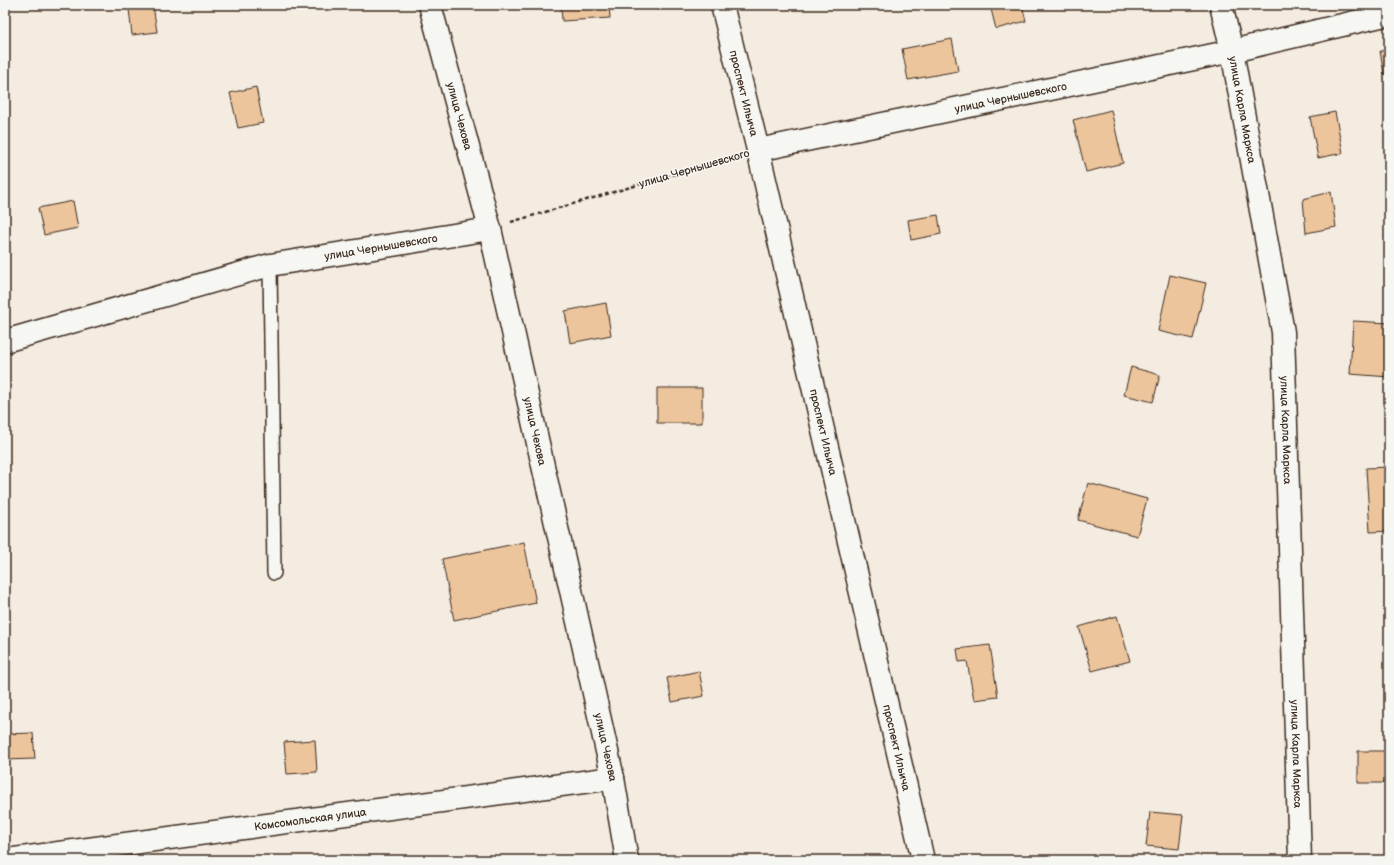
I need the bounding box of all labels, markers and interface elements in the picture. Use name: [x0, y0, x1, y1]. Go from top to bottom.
street label: проспект Ильича: [726, 49, 761, 138]
street label: улица Карла Маркса: [1226, 55, 1258, 165]
street label: улица Чернышевского: [953, 80, 1068, 116]
street label: улица Чехова: [444, 81, 475, 152]
street label: улица Чернышевского: [637, 146, 751, 190]
street label: улица Чернышевского: [323, 232, 439, 263]
street label: улица Карла Маркса: [1277, 376, 1294, 485]
street label: проспект Ильича: [807, 388, 840, 477]
street label: улица Чехова: [521, 396, 549, 467]
street label: улица Карла Маркса: [1288, 699, 1304, 809]
street label: проспект Ильича: [880, 703, 913, 793]
street label: улица Чехова: [592, 712, 620, 783]
street label: Комсомольская улица: [253, 805, 368, 833]

